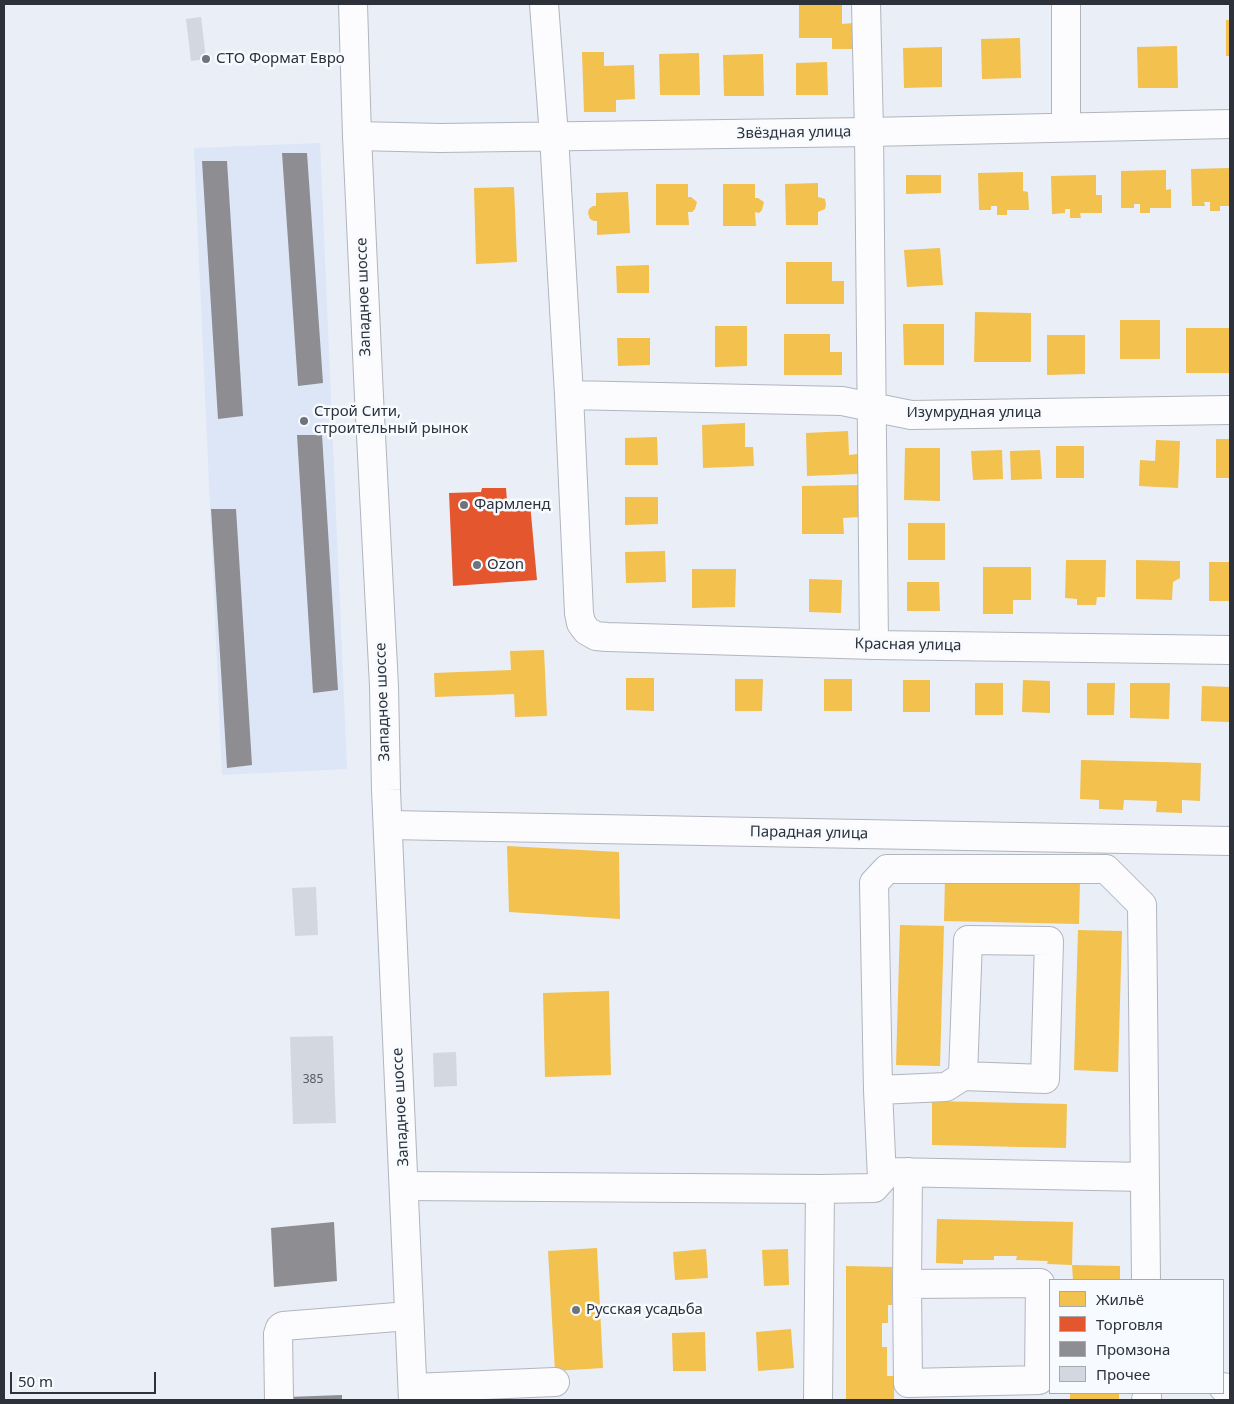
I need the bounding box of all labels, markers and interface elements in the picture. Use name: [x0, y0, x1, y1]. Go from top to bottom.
place label: СТО Формат Евро: [216, 50, 345, 68]
marker: СТО Формат Евро: [200, 53, 212, 65]
street label: Звёздная улица: [737, 123, 851, 143]
street label: Западное шоссе: [353, 237, 375, 357]
place label: Строй Сити, строительный рынок: [314, 403, 468, 438]
street label: Изумрудная улица: [907, 404, 1041, 422]
marker: Строй Сити, строительный рынок: [298, 415, 310, 427]
place label: Фармленд: [474, 496, 551, 514]
marker: Фармленд: [458, 499, 470, 511]
place label: Ozon: [487, 556, 524, 574]
marker: Ozon: [471, 559, 483, 571]
street label: Красная улица: [854, 635, 962, 655]
street label: Западное шоссе: [372, 642, 394, 762]
street label: Парадная улица: [750, 823, 868, 843]
street label: Западное шоссе: [389, 1047, 413, 1167]
house number: 385: [303, 1073, 323, 1087]
legend: [1049, 1279, 1224, 1394]
text: Жильё: [1096, 1289, 1144, 1309]
place label: Русская усадьба: [586, 1301, 703, 1319]
marker: Русская усадьба: [570, 1304, 582, 1316]
text: Торговля: [1096, 1314, 1163, 1334]
text: Промзона: [1096, 1339, 1170, 1359]
scale bar: [12, 1362, 159, 1394]
text: Прочее: [1096, 1364, 1150, 1384]
text: 50 m: [18, 1371, 53, 1391]

